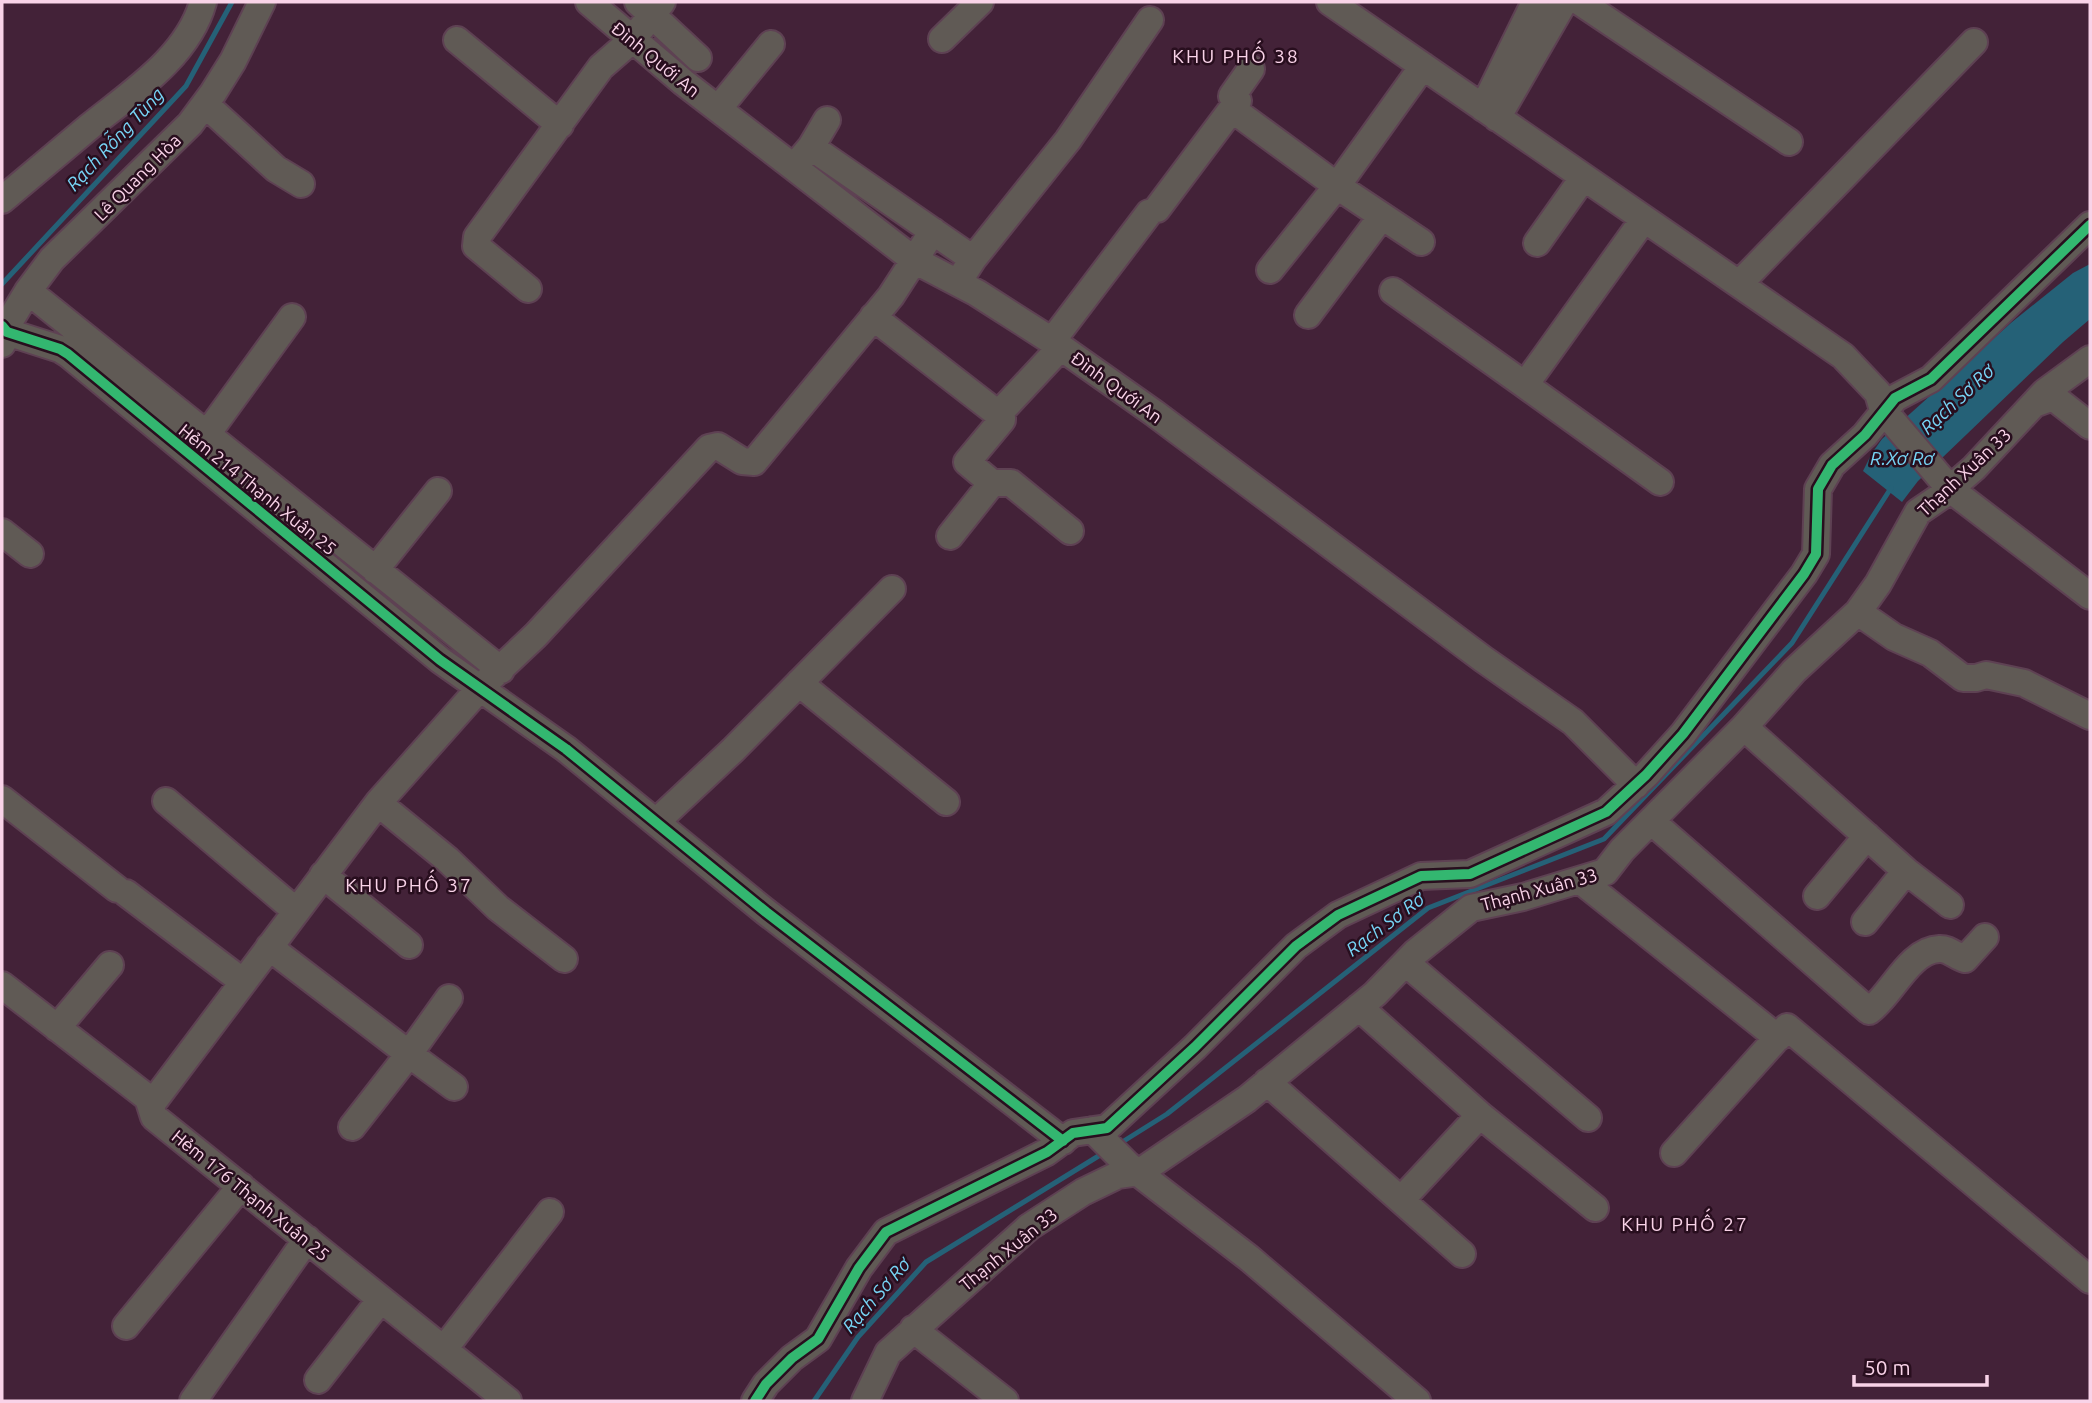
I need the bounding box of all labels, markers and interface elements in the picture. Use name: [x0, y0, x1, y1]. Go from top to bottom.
street label: Đình Quới An: [607, 17, 704, 101]
district label: KHU PHỐ 38: [1172, 40, 1300, 67]
water label: Rạch Rỗng Tùng: [60, 82, 168, 195]
street label: Lê Quang Hòa: [90, 130, 185, 225]
street label: Đình Quới An: [1067, 347, 1166, 427]
water label: Rạch Sơ Rơ: [1916, 359, 1999, 439]
street label: Hẻm 214 Thạnh Xuân 25: [175, 419, 341, 559]
street label: Thạnh Xuân 33: [1913, 424, 2015, 520]
water label: R.Xơ Rơ: [1870, 447, 1935, 469]
street label: Thạnh Xuân 33: [1479, 864, 1599, 914]
district label: KHU PHỐ 37: [345, 869, 473, 896]
water label: Rạch Sơ Rơ: [1342, 887, 1429, 961]
street label: Hẻm 176 Thạnh Xuân 25: [168, 1125, 334, 1265]
street label: Thạnh Xuân 33: [955, 1204, 1061, 1294]
district label: KHU PHỐ 27: [1621, 1208, 1749, 1235]
water label: Rạch Sơ Rơ: [837, 1252, 915, 1337]
scale bar: [1854, 1344, 1987, 1388]
text: 50 m: [1864, 1355, 1911, 1379]

